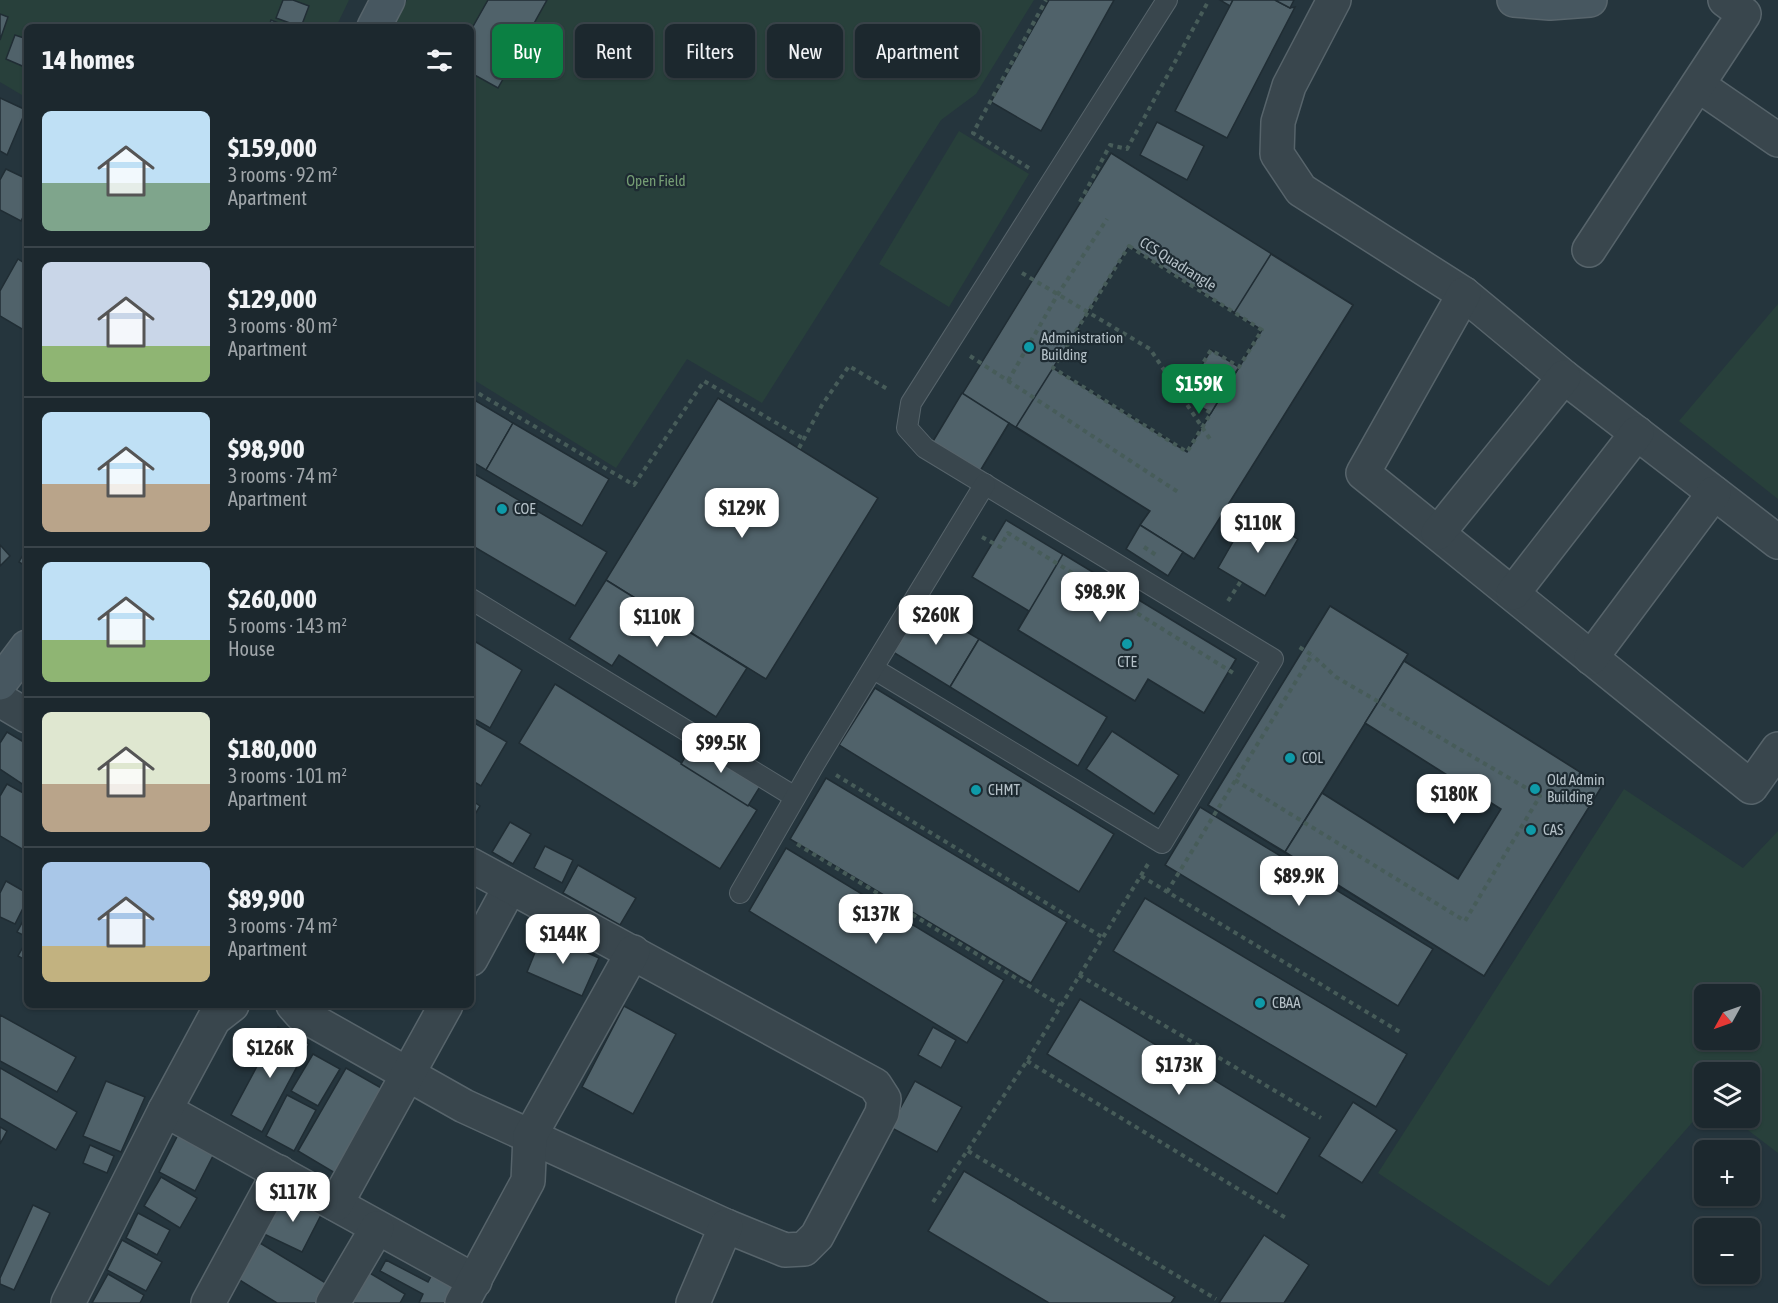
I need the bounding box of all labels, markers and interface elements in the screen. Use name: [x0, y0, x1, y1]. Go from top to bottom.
chip: Buy: [492, 24, 563, 78]
chip: Rent: [575, 24, 653, 78]
chip: Filters: [665, 24, 755, 78]
chip: New: [767, 24, 843, 78]
chip: Apartment: [855, 24, 980, 78]
icon: filters: [423, 44, 456, 77]
text: 14 homes: [42, 45, 135, 75]
text: $159,000: [228, 133, 317, 163]
icon: home: [90, 135, 162, 207]
text: 3 rooms · 92 m²: [228, 163, 338, 186]
park label: Open Field: [626, 172, 686, 189]
text: Apartment: [228, 186, 307, 209]
street label: CCS Quadrangle: [1137, 233, 1220, 294]
text: $129,000: [228, 284, 317, 314]
icon: home: [90, 286, 162, 358]
text: 3 rooms · 80 m²: [228, 314, 338, 337]
place label: Administration Building: [1041, 329, 1123, 363]
text: Apartment: [228, 337, 307, 360]
marker: Administration Building: [1022, 340, 1036, 354]
pin: $159K: [1157, 364, 1241, 415]
text: $159K: [1176, 372, 1222, 395]
text: $98,900: [228, 434, 305, 464]
icon: home: [90, 436, 162, 508]
text: 3 rooms · 74 m²: [228, 464, 338, 487]
text: Apartment: [228, 487, 307, 510]
pin: $129K: [700, 488, 784, 539]
text: $129K: [719, 496, 765, 519]
place label: COE: [514, 500, 536, 517]
marker: COE: [495, 502, 509, 516]
pin: $110K: [1216, 503, 1300, 554]
text: $110K: [1235, 511, 1281, 534]
pin: $98.9K: [1051, 572, 1149, 623]
text: $98.9K: [1075, 580, 1125, 603]
text: $260,000: [228, 584, 317, 614]
icon: home: [90, 586, 162, 658]
pin: $260K: [894, 595, 978, 646]
pin: $110K: [615, 597, 699, 648]
text: $260K: [913, 603, 959, 626]
text: $110K: [634, 605, 680, 628]
text: 5 rooms · 143 m²: [228, 614, 347, 637]
text: House: [228, 637, 275, 660]
marker: CTE: [1120, 637, 1134, 651]
place label: CTE: [1117, 653, 1137, 670]
pin: $99.5K: [672, 723, 770, 774]
text: $99.5K: [696, 731, 746, 754]
text: $180,000: [228, 734, 317, 764]
icon: home: [90, 736, 162, 808]
place label: COL: [1302, 749, 1323, 766]
marker: COL: [1283, 751, 1297, 765]
text: 3 rooms · 101 m²: [228, 764, 347, 787]
place label: Old Admin Building: [1547, 771, 1605, 805]
pin: $180K: [1412, 774, 1496, 825]
place label: CHMT: [988, 781, 1021, 798]
text: $180K: [1431, 782, 1477, 805]
marker: Old Admin Building: [1528, 782, 1542, 796]
marker: CHMT: [969, 783, 983, 797]
text: Apartment: [228, 787, 307, 810]
place label: CAS: [1543, 821, 1563, 838]
marker: CAS: [1524, 823, 1538, 837]
pin: $89.9K: [1250, 856, 1348, 907]
text: $89.9K: [1274, 864, 1324, 887]
text: $89,900: [228, 884, 305, 914]
icon: home: [90, 886, 162, 958]
pin: $137K: [834, 894, 918, 945]
text: $137K: [853, 902, 899, 925]
text: 3 rooms · 74 m²: [228, 914, 338, 937]
pin: $144K: [521, 914, 605, 965]
text: $144K: [540, 922, 586, 945]
text: Apartment: [228, 937, 307, 960]
north arrow: [1694, 984, 1760, 1050]
map controls: [1694, 984, 1760, 1284]
place label: CBAA: [1272, 994, 1301, 1011]
marker: CBAA: [1253, 996, 1267, 1010]
pin: $126K: [228, 1028, 312, 1079]
text: $126K: [247, 1036, 293, 1059]
pin: $173K: [1137, 1045, 1221, 1096]
text: $173K: [1156, 1053, 1202, 1076]
button: layers: [1694, 1062, 1760, 1128]
button: +: [1694, 1140, 1760, 1206]
pin: $117K: [251, 1172, 335, 1223]
text: $117K: [270, 1180, 316, 1203]
button: −: [1694, 1218, 1760, 1284]

